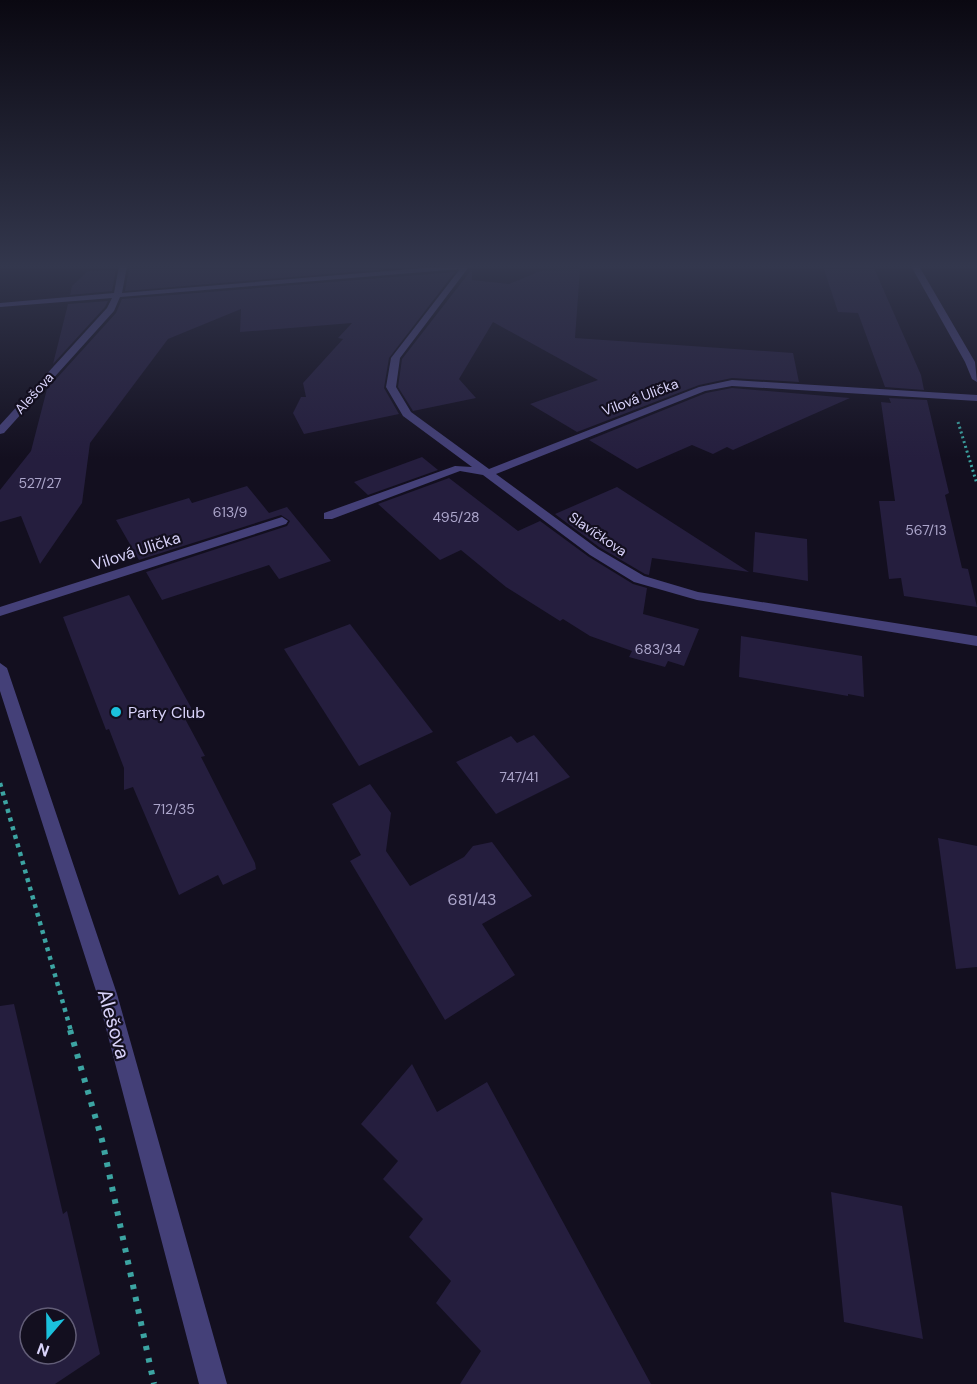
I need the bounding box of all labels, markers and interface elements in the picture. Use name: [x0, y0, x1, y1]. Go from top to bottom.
street label: Alešova: [11, 368, 57, 418]
street label: Vilová Ulička: [599, 374, 681, 420]
house number: 527/27: [18, 474, 62, 492]
house number: 613/9: [213, 503, 247, 521]
house number: 495/28: [432, 508, 480, 526]
street label: Slavíčkova: [566, 508, 630, 560]
house number: 567/13: [905, 521, 947, 539]
street label: Vilová Ulička: [89, 527, 183, 575]
house number: 683/34: [635, 640, 682, 658]
place label: Party Club: [128, 702, 205, 723]
marker: Party Club: [109, 705, 123, 719]
house number: 747/41: [500, 768, 538, 786]
house number: 712/35: [153, 800, 195, 818]
house number: 681/43: [448, 889, 496, 910]
street label: Alešova: [92, 986, 136, 1062]
north arrow: [18, 1306, 78, 1366]
text: N: [34, 1338, 52, 1361]

